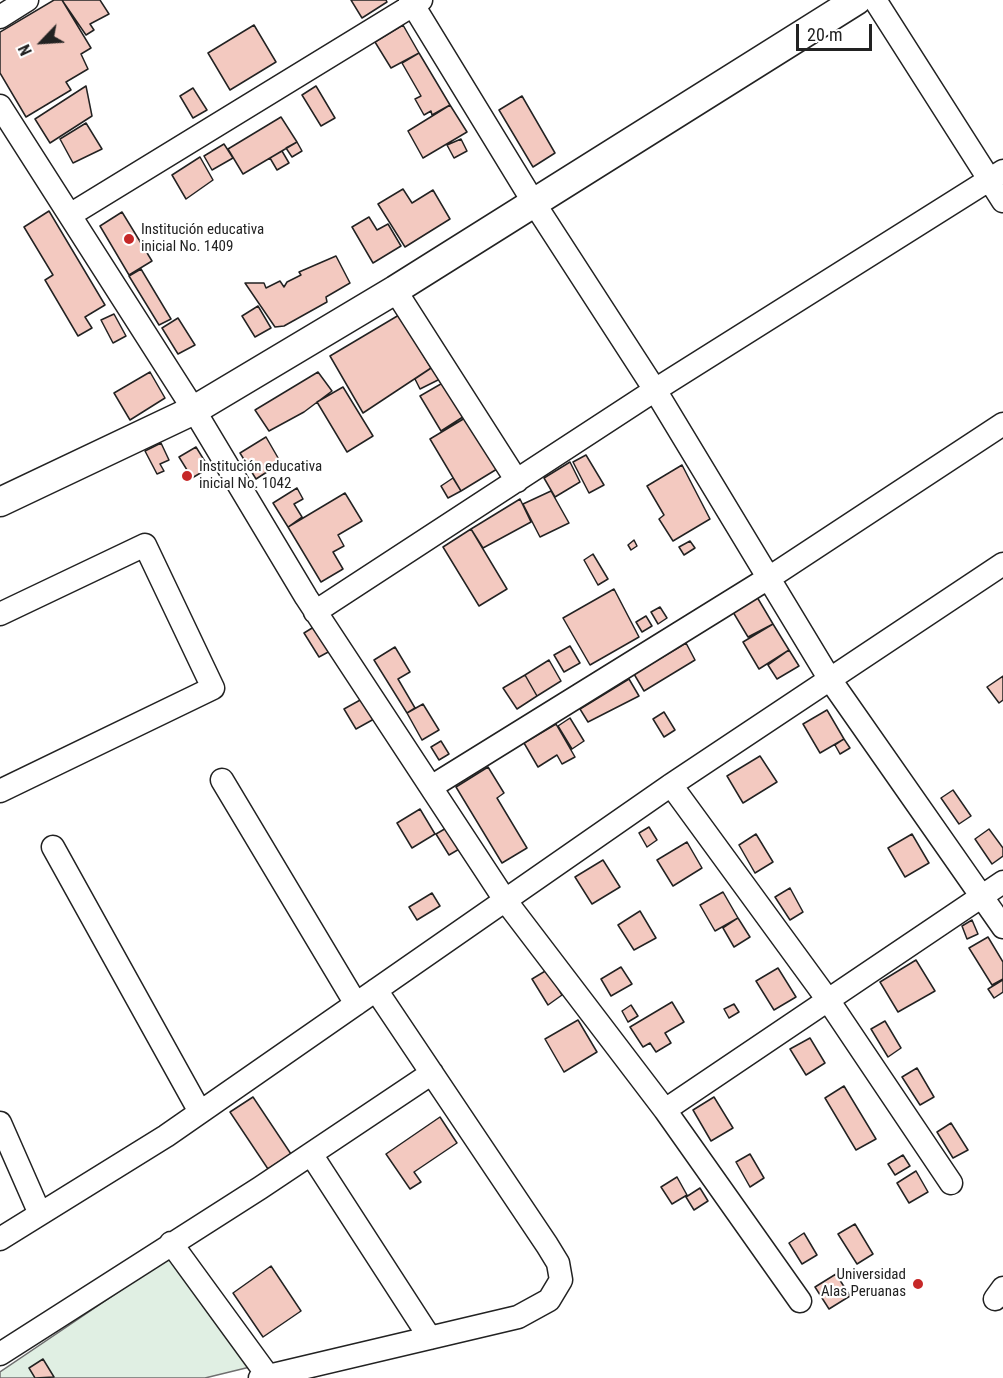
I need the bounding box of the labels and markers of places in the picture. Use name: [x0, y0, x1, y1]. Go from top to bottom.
place label: Institución educativa inicial No. 1409: [141, 221, 264, 256]
marker: Institución educativa inicial No. 1409: [122, 232, 136, 246]
place label: Institución educativa inicial No. 1042: [199, 458, 322, 493]
marker: Institución educativa inicial No. 1042: [180, 469, 194, 483]
place label: Universidad Alas Peruanas: [821, 1266, 906, 1301]
marker: Universidad Alas Peruanas: [911, 1277, 925, 1291]

